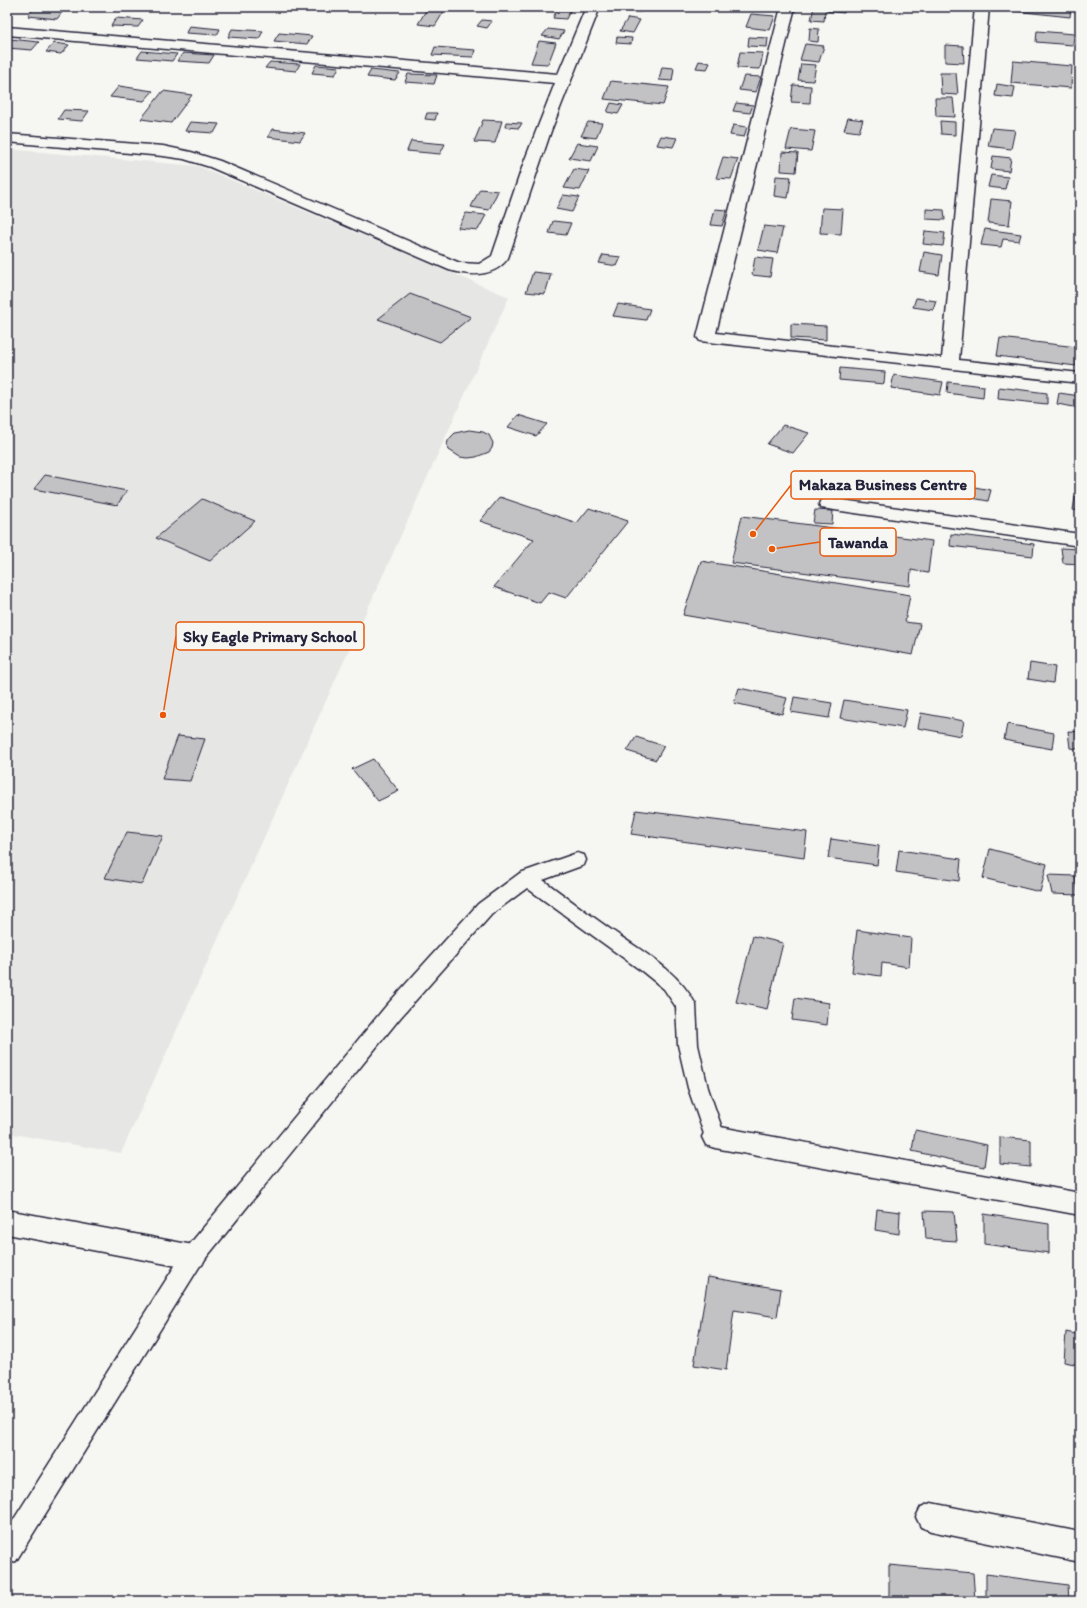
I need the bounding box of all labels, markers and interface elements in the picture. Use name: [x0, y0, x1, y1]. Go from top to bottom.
callout: Makaza Business Centre: [791, 471, 975, 499]
text: Makaza Business Centre: [799, 475, 968, 494]
callout: Tawanda: [820, 528, 896, 556]
text: Tawanda: [827, 533, 889, 552]
callout: Sky Eagle Primary School: [176, 622, 364, 650]
text: Sky Eagle Primary School: [183, 627, 357, 647]

